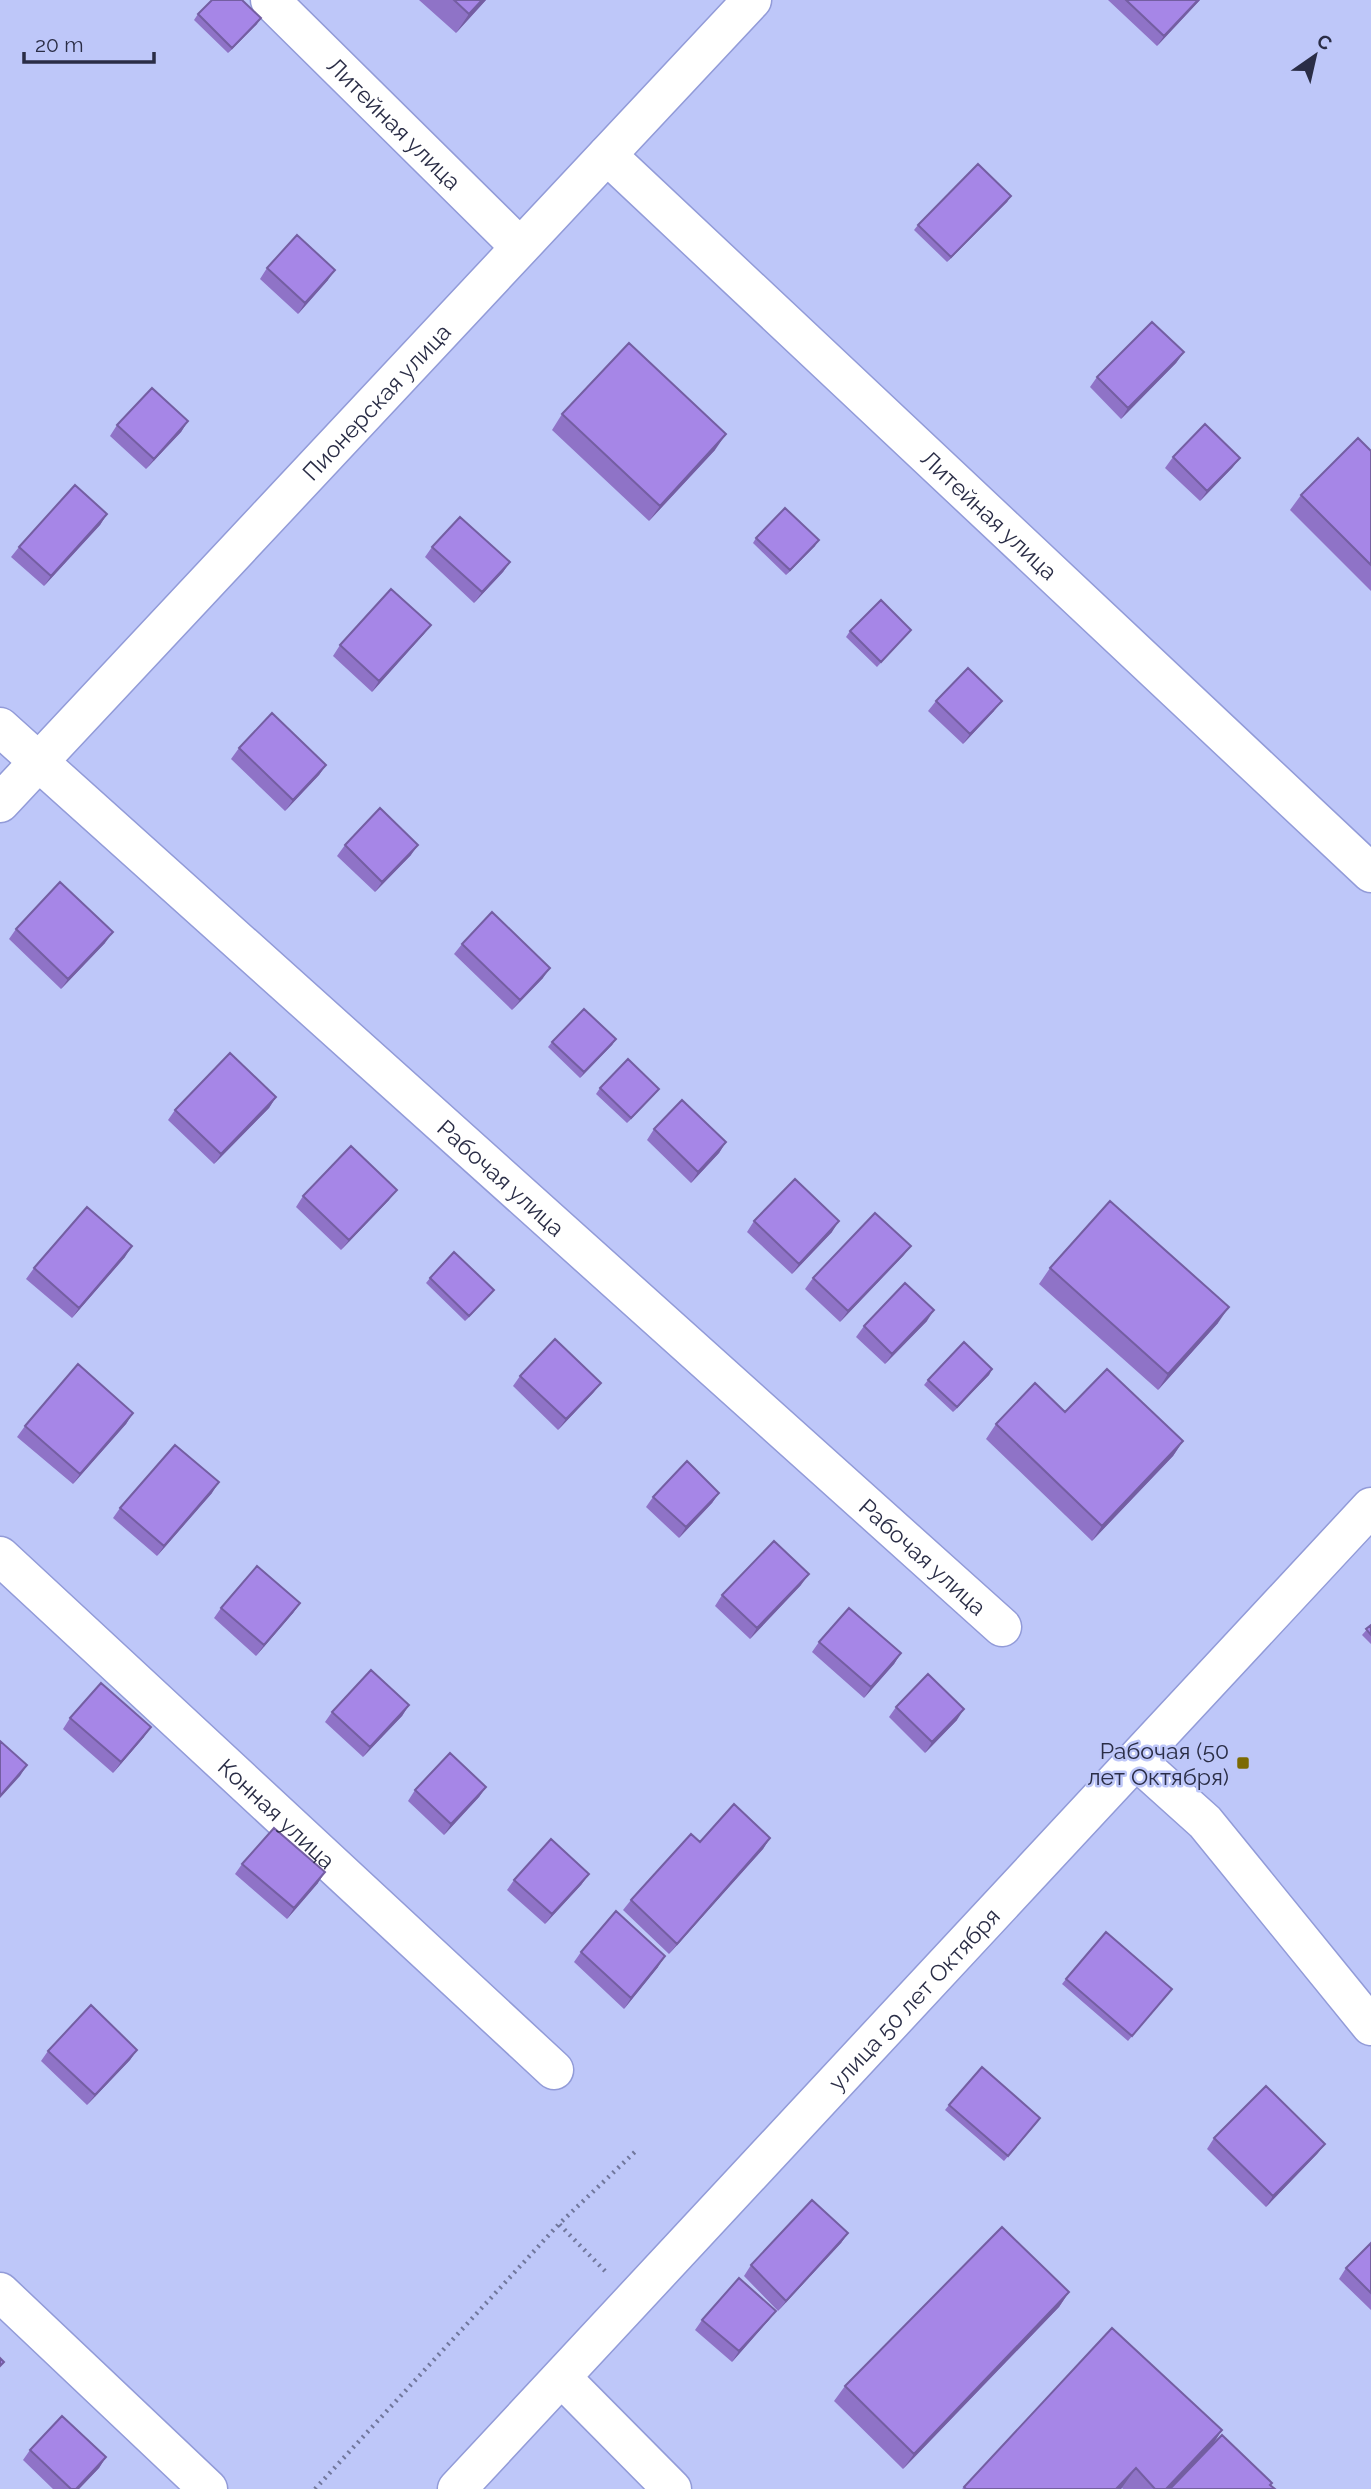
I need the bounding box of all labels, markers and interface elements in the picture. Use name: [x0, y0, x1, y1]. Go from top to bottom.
scale bar: [24, 21, 154, 65]
north arrow: [1280, 21, 1350, 91]
text: С: [1313, 29, 1336, 55]
text: 20 m: [35, 32, 83, 57]
street label: Литейная улица: [322, 51, 467, 195]
street label: Пионерская улица: [296, 318, 456, 485]
street label: Литейная улица: [916, 444, 1063, 585]
street label: Рабочая улица: [432, 1114, 570, 1241]
street label: Рабочая улица: [854, 1492, 992, 1620]
place label: Рабочая (50 лет Октября): [1087, 1737, 1229, 1790]
street label: Конная улица: [213, 1752, 341, 1874]
marker: Рабочая (50 лет Октября): [1235, 1755, 1251, 1771]
street label: улица 50 лет Октября: [822, 1902, 1005, 2095]

